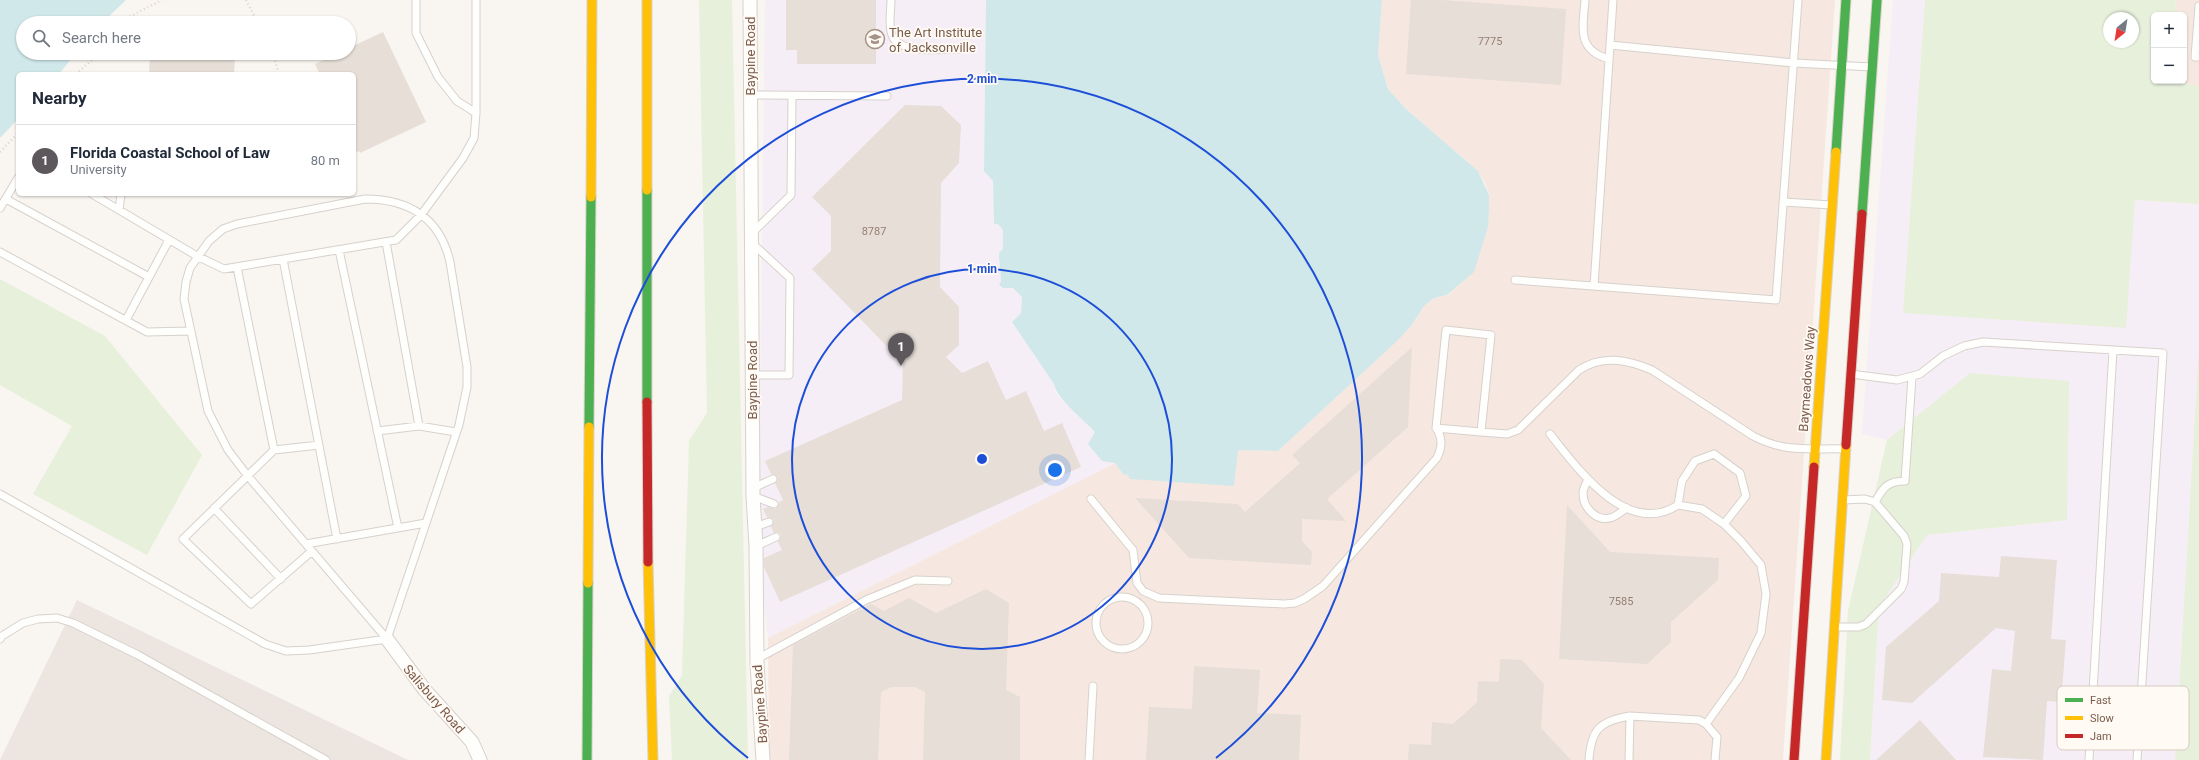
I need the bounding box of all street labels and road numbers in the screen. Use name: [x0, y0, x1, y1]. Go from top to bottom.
street label: Baypine Road: [743, 17, 758, 95]
street label: Baymeadows Way: [1796, 326, 1818, 432]
street label: Baypine Road: [745, 341, 760, 419]
street label: Salisbury Road: [400, 662, 468, 736]
street label: Baypine Road: [750, 664, 770, 744]

